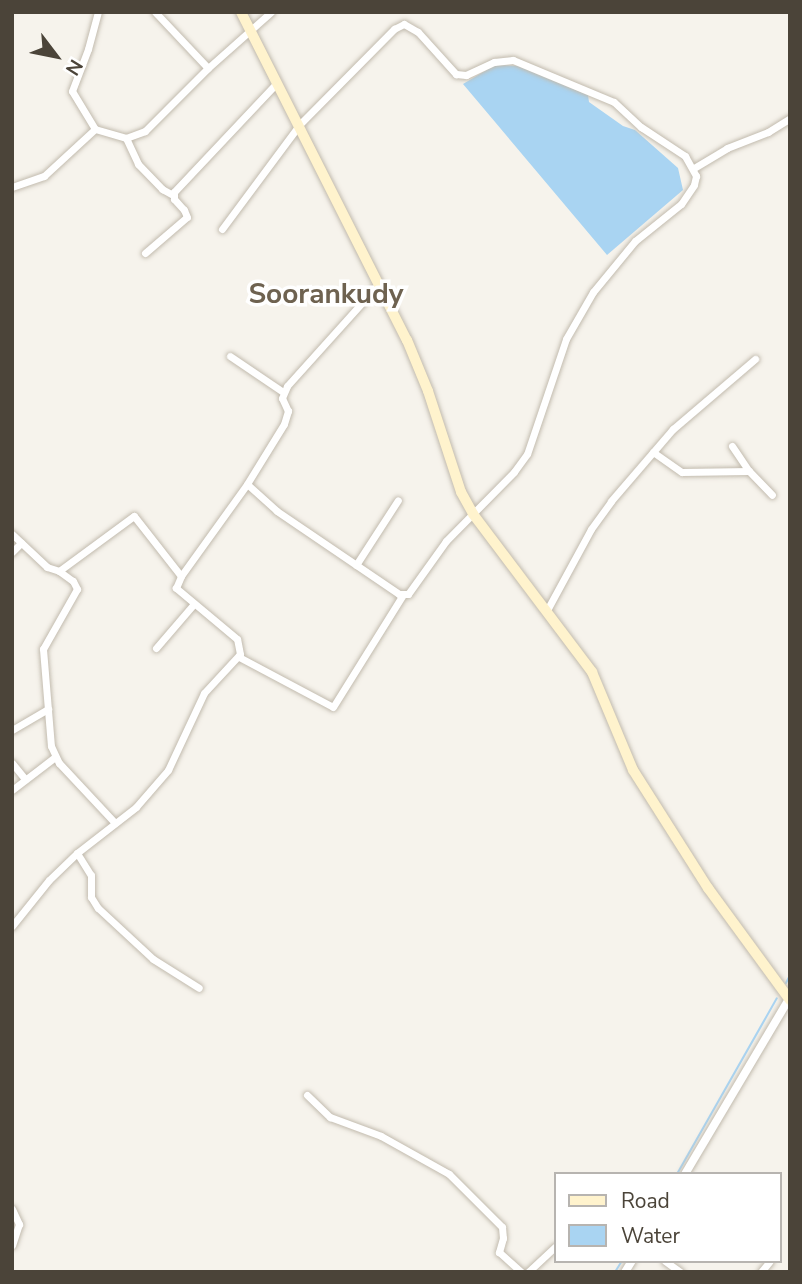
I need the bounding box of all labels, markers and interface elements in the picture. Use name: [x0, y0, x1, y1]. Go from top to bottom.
north arrow: [21, 21, 91, 91]
text: N: [59, 54, 89, 80]
district label: Soorankudy: [248, 277, 404, 311]
legend: [554, 1172, 781, 1263]
text: Road: [621, 1187, 670, 1215]
text: Water: [621, 1222, 680, 1250]

